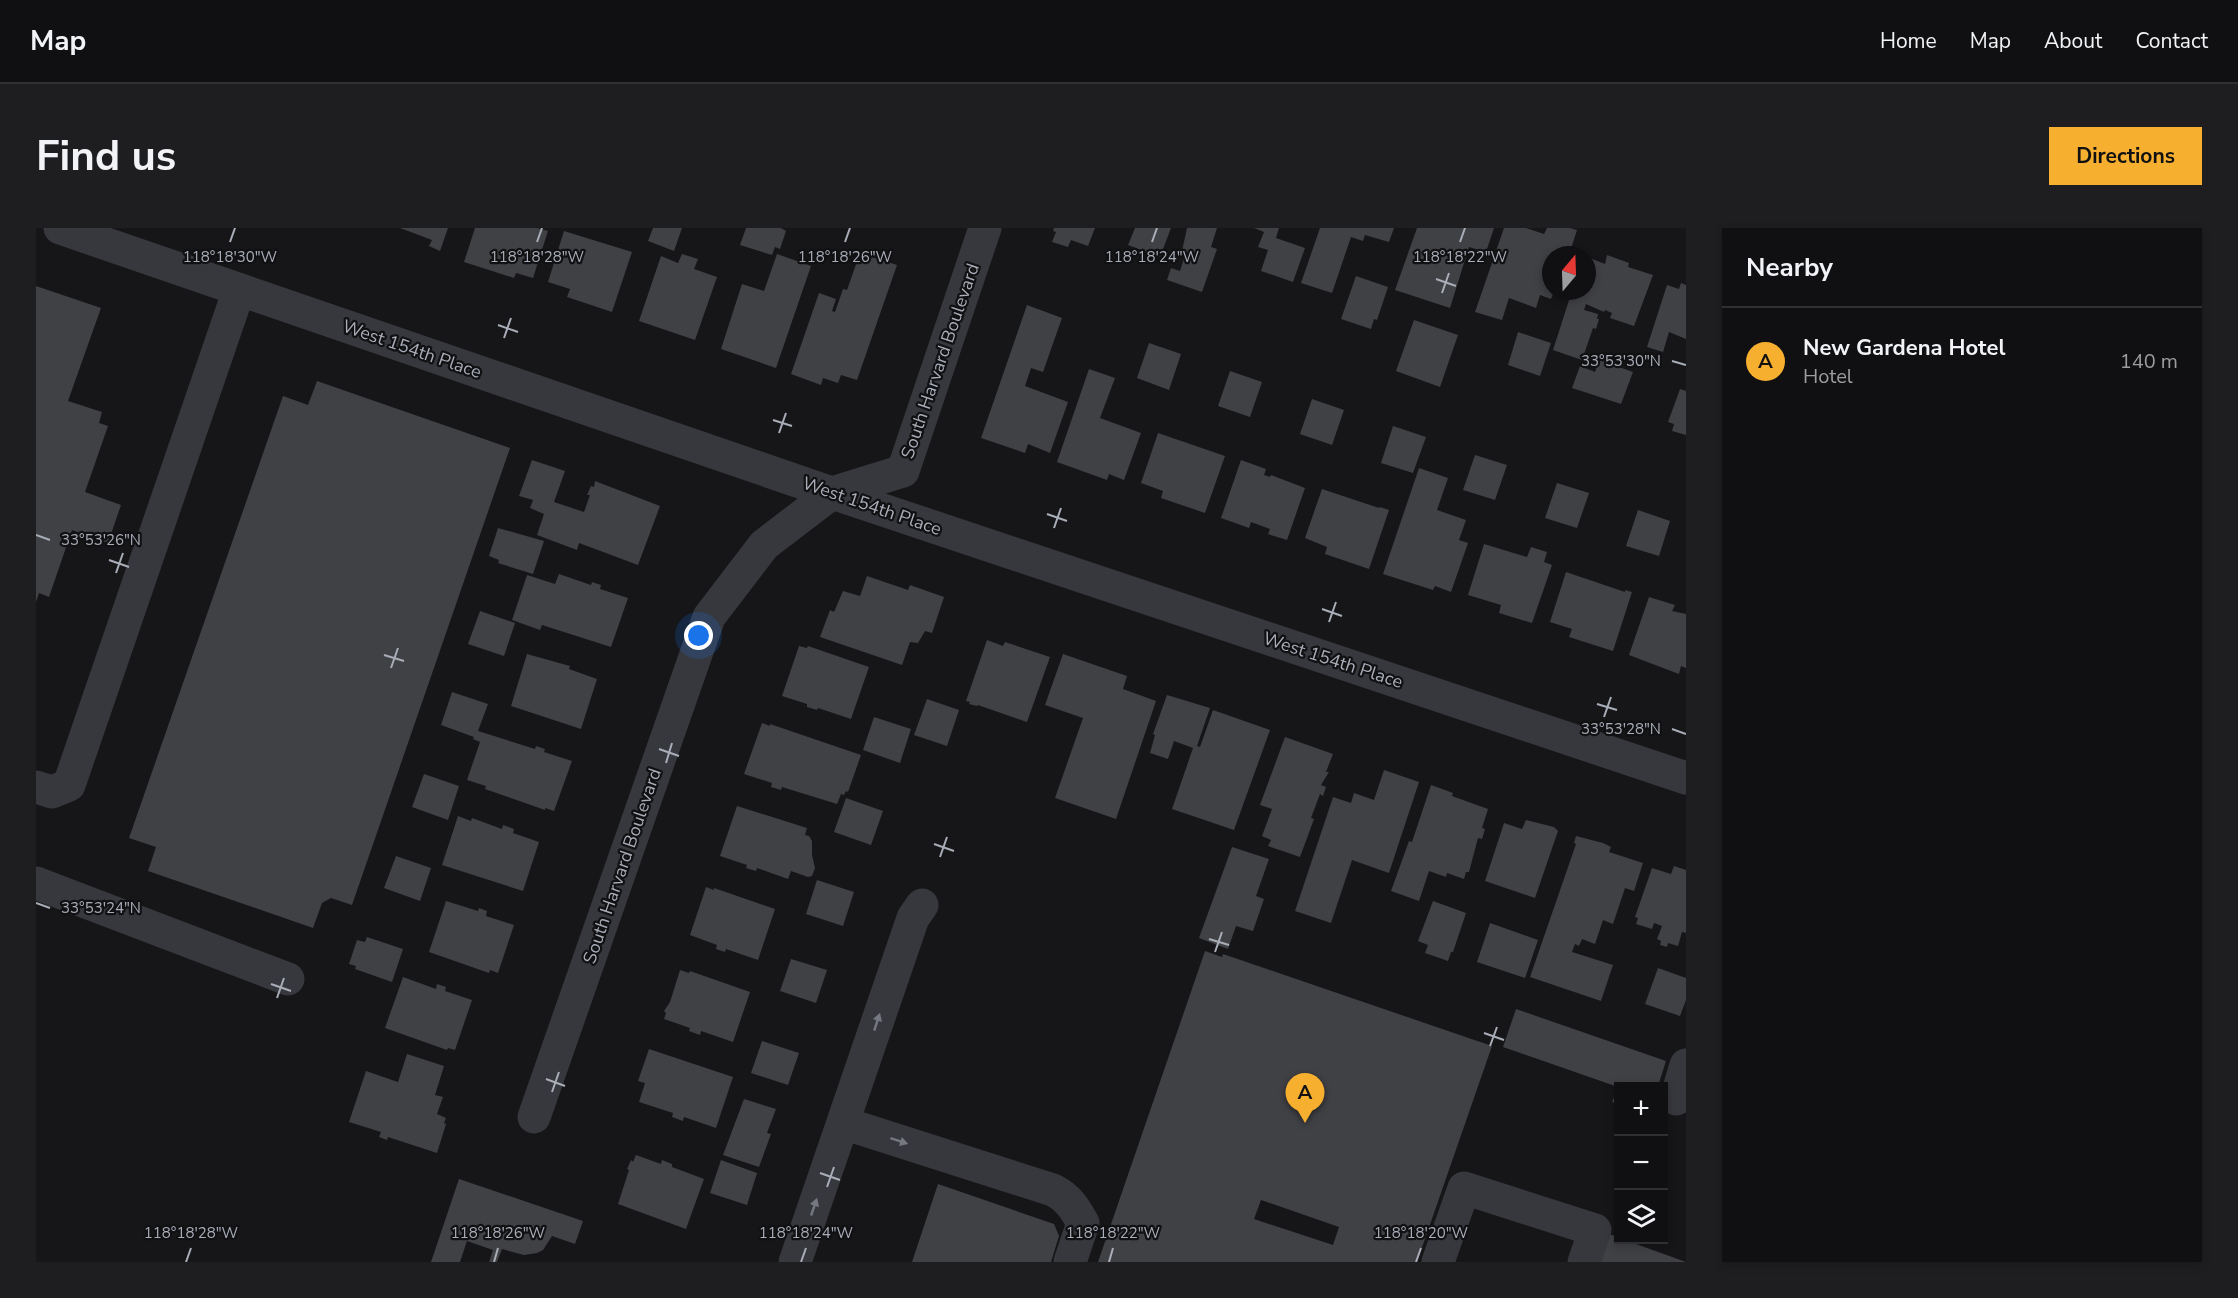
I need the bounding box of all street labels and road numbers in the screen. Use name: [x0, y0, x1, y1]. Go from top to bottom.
street label: South Harvard Boulevard: [895, 260, 985, 462]
street label: West 154th Place: [339, 314, 485, 384]
street label: West 154th Place: [799, 471, 945, 541]
street label: West 154th Place: [1260, 626, 1406, 694]
street label: South Harvard Boulevard: [577, 765, 667, 967]

